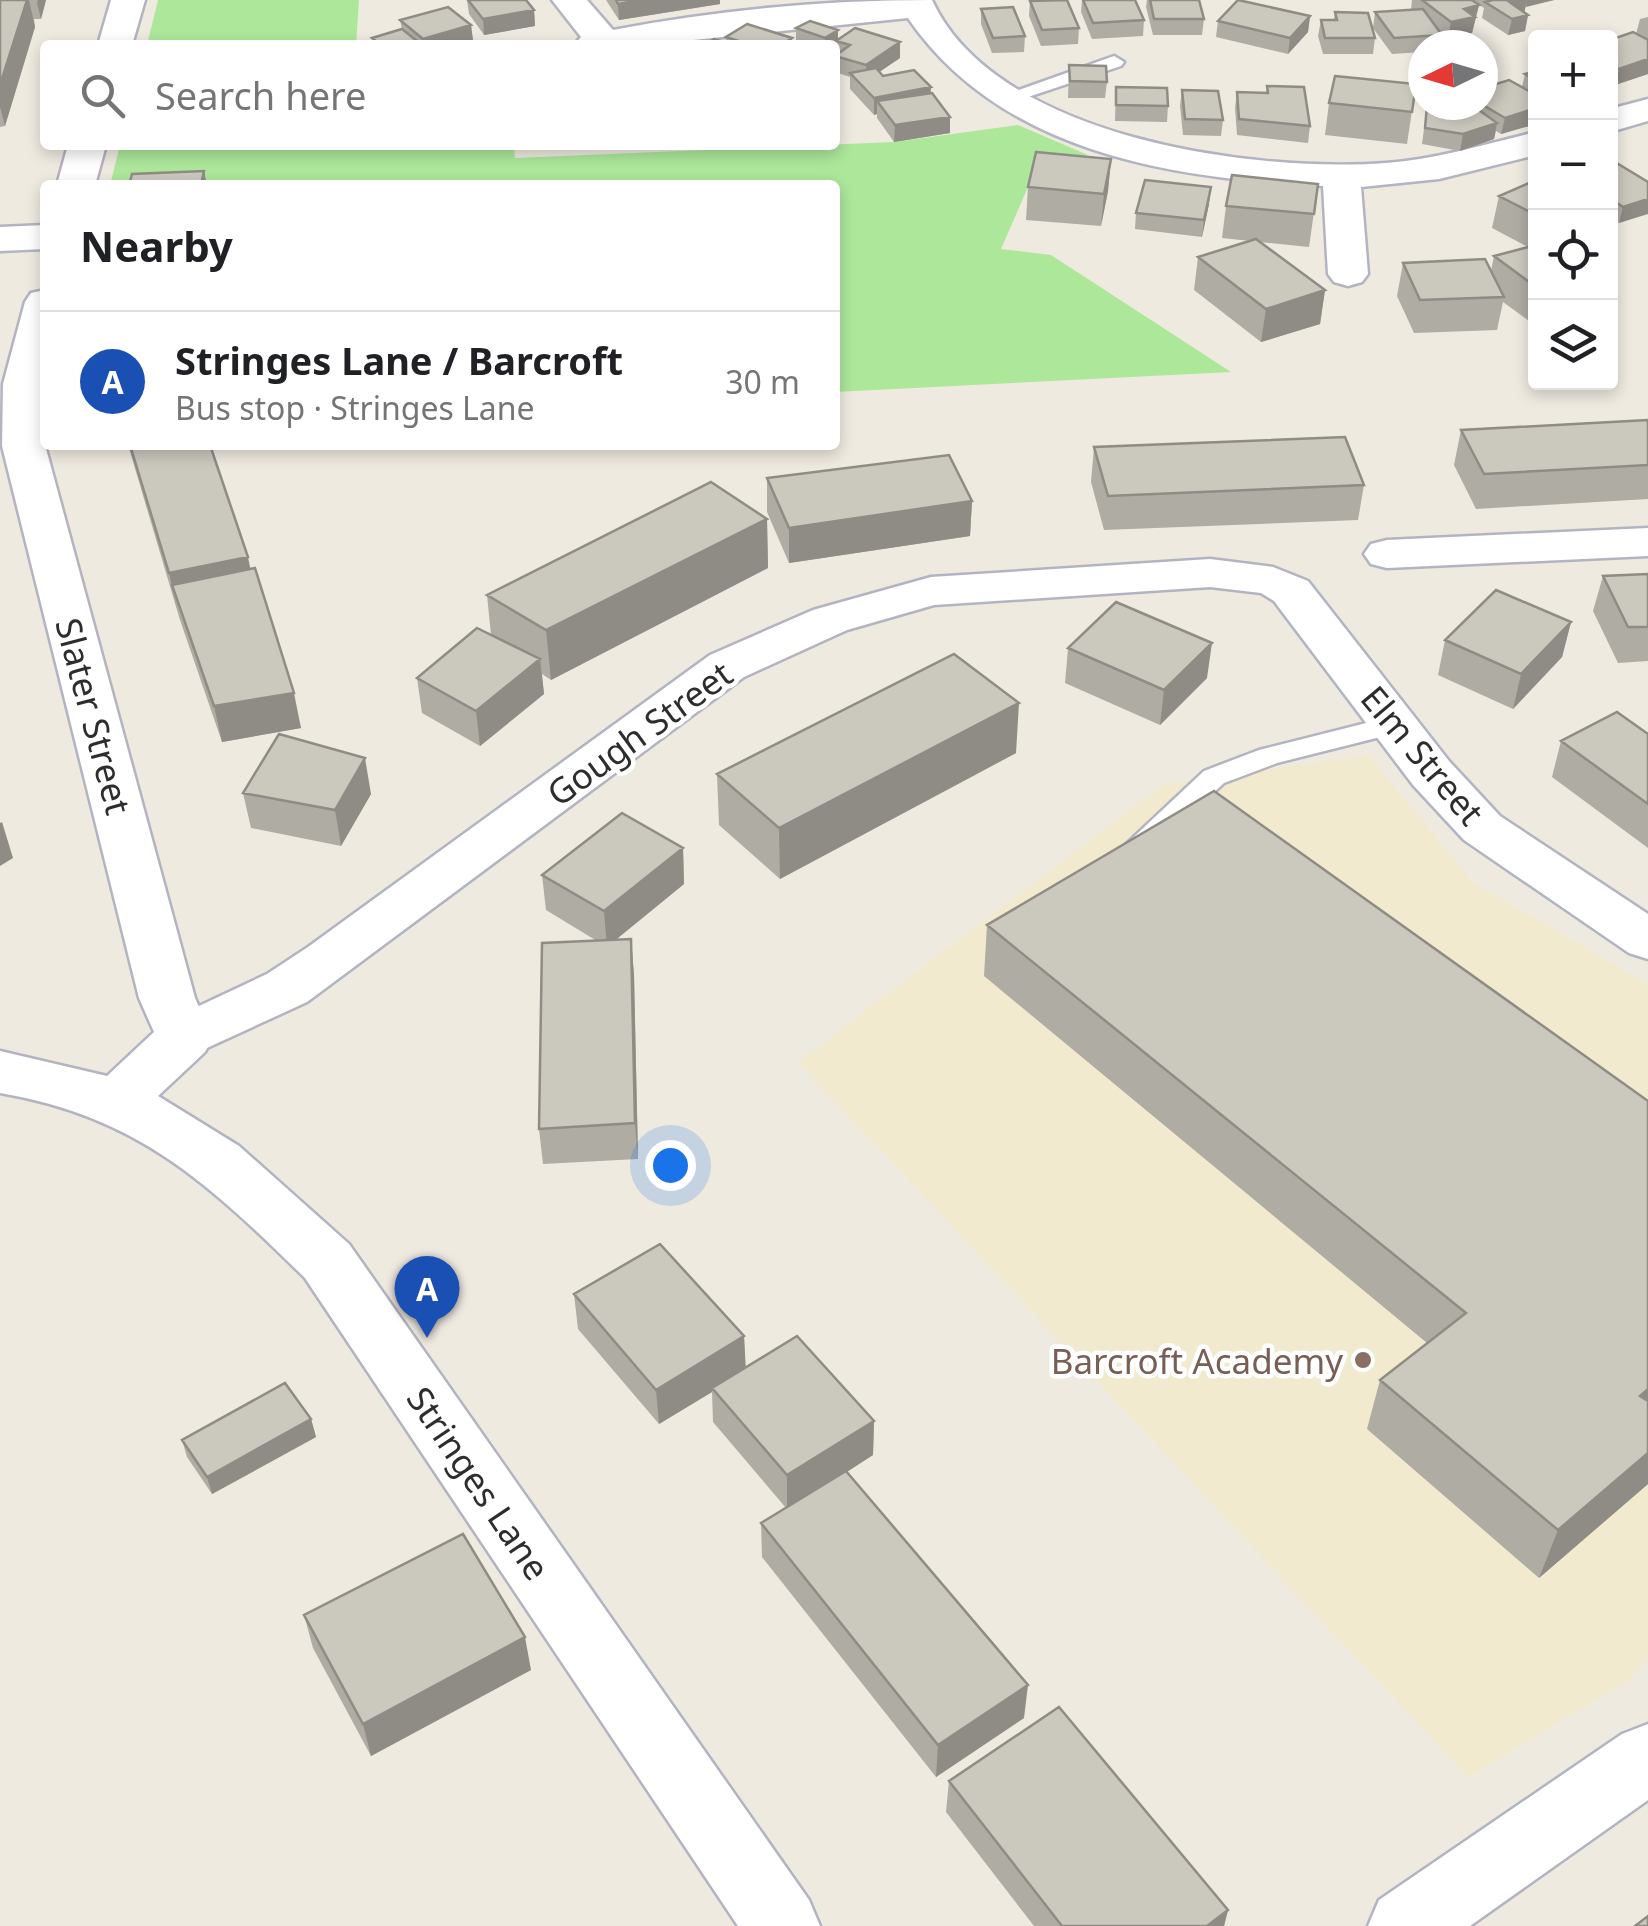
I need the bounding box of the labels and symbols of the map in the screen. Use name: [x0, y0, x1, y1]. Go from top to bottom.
north arrow: [1408, 30, 1498, 120]
street label: Slater Street: [45, 613, 143, 819]
street label: Gough Street: [537, 650, 741, 816]
street label: Elm Street: [1351, 676, 1495, 834]
your location: [645, 1140, 696, 1191]
pin: A: [394, 1256, 460, 1338]
place label: Barcroft Academy: [1051, 1337, 1343, 1384]
marker: Barcroft Academy: [1352, 1349, 1374, 1371]
street label: Stringes Lane: [397, 1377, 561, 1589]

